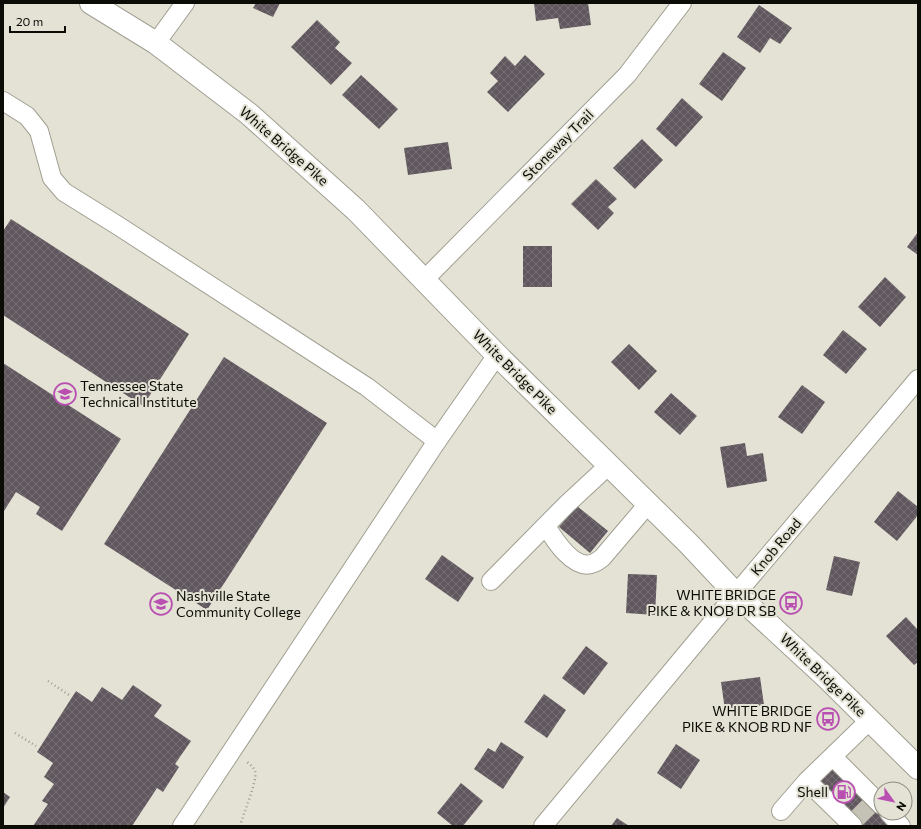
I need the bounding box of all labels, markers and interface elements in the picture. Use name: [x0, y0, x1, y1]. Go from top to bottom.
scale bar: [10, 8, 65, 34]
text: 20 m: [16, 14, 43, 28]
street label: White Bridge Pike: [236, 102, 332, 189]
street label: Stoneway Trail: [519, 106, 597, 184]
street label: White Bridge Pike: [470, 326, 561, 417]
place label: Tennessee State Technical Institute: [80, 377, 197, 410]
school or university icon: Tennessee State Technical Institute: [52, 381, 78, 407]
street label: Knob Road: [747, 515, 804, 579]
place label: WHITE BRIDGE PIKE & KNOB DR SB: [647, 586, 776, 619]
place label: Nashville State Community College: [176, 587, 301, 620]
bus stop icon: WHITE BRIDGE PIKE & KNOB DR SB: [778, 590, 804, 616]
school or university icon: Nashville State Community College: [148, 591, 174, 617]
street label: White Bridge Pike: [777, 629, 870, 720]
place label: WHITE BRIDGE PIKE & KNOB RD NF: [682, 702, 812, 735]
bus stop icon: WHITE BRIDGE PIKE & KNOB RD NF: [815, 706, 841, 732]
fuel station icon: Shell: [831, 779, 857, 805]
north arrow: [873, 781, 913, 821]
place label: Shell: [797, 783, 828, 800]
text: N: [894, 800, 910, 814]

